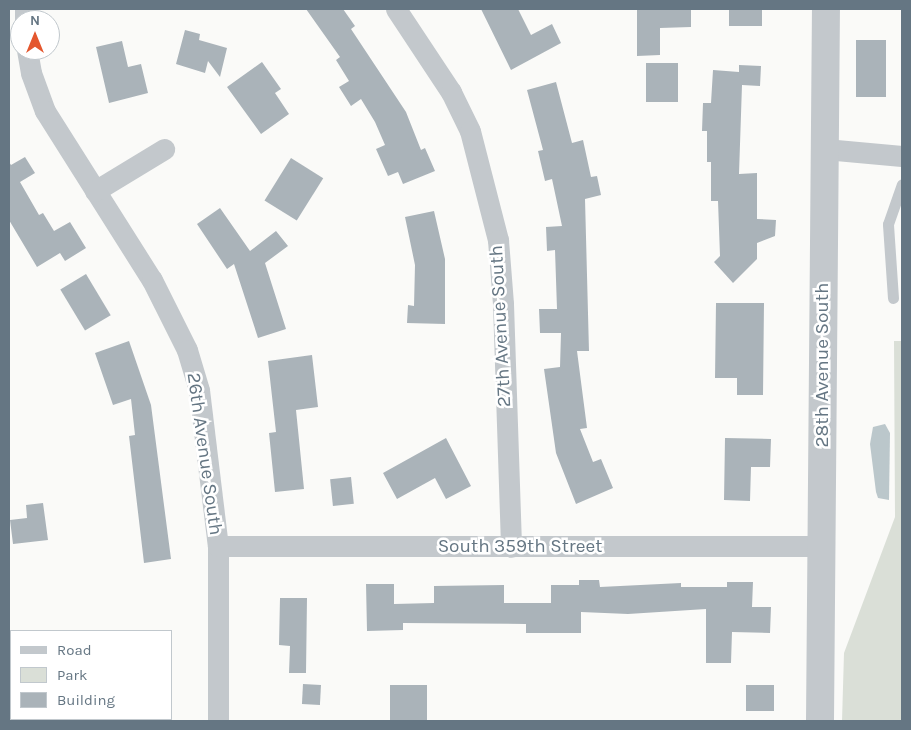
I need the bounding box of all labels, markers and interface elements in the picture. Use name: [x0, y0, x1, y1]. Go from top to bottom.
north arrow: [10, 10, 60, 60]
text: N: [30, 12, 40, 29]
street label: 27th Avenue South: [485, 244, 517, 408]
street label: 28th Avenue South: [812, 283, 834, 447]
street label: 26th Avenue South: [181, 371, 227, 537]
street label: South 359th Street: [438, 536, 602, 558]
legend: [10, 630, 172, 720]
text: Road: [57, 641, 92, 659]
text: Park: [57, 666, 87, 684]
text: Building: [57, 691, 115, 709]

